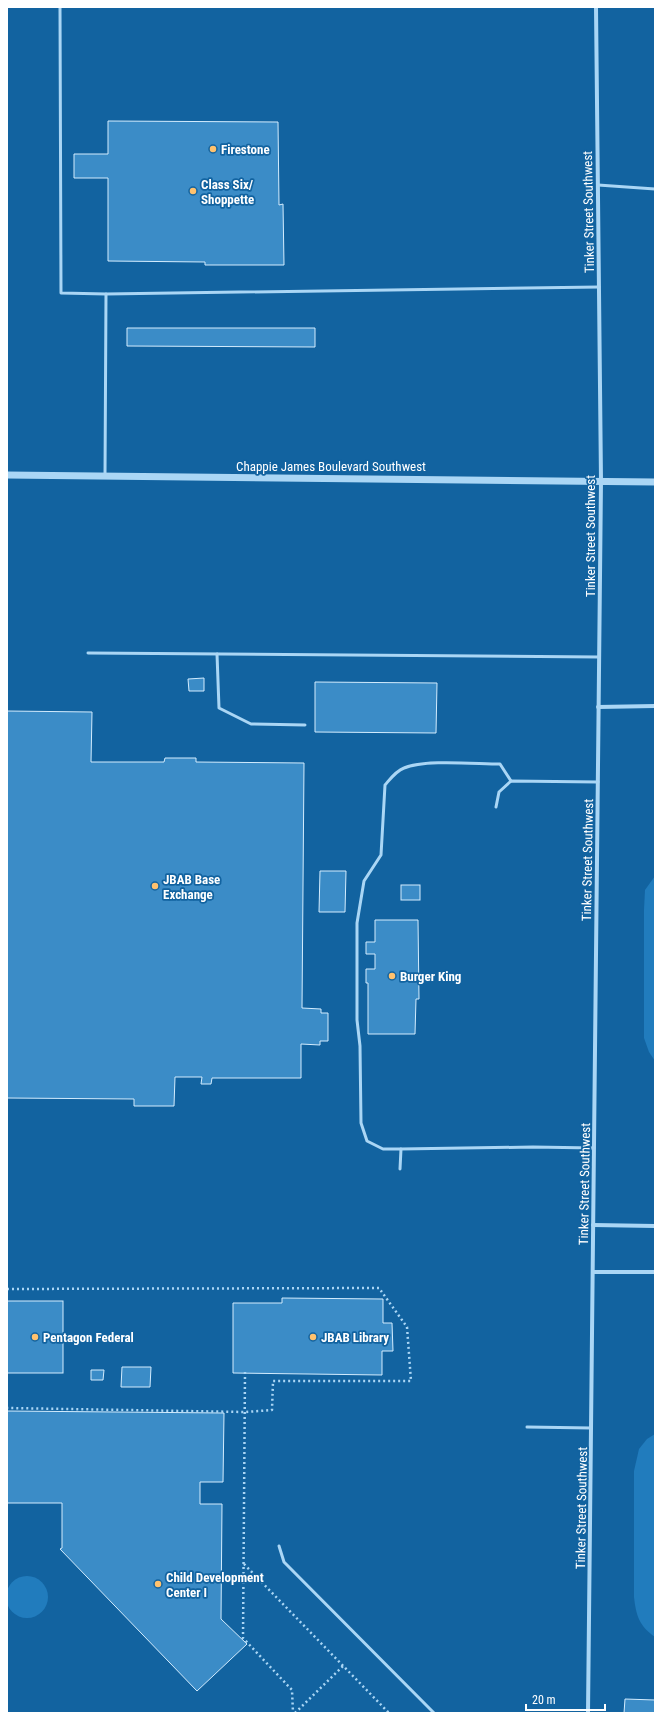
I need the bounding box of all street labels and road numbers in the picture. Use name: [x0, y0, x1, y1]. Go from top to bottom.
street label: Tinker Street Southwest: [580, 151, 597, 273]
street label: Chappie James Boulevard Southwest: [236, 459, 426, 474]
street label: Tinker Street Southwest: [583, 475, 598, 597]
street label: Tinker Street Southwest: [579, 799, 596, 921]
street label: Tinker Street Southwest: [576, 1123, 593, 1245]
street label: Tinker Street Southwest: [573, 1447, 590, 1569]

